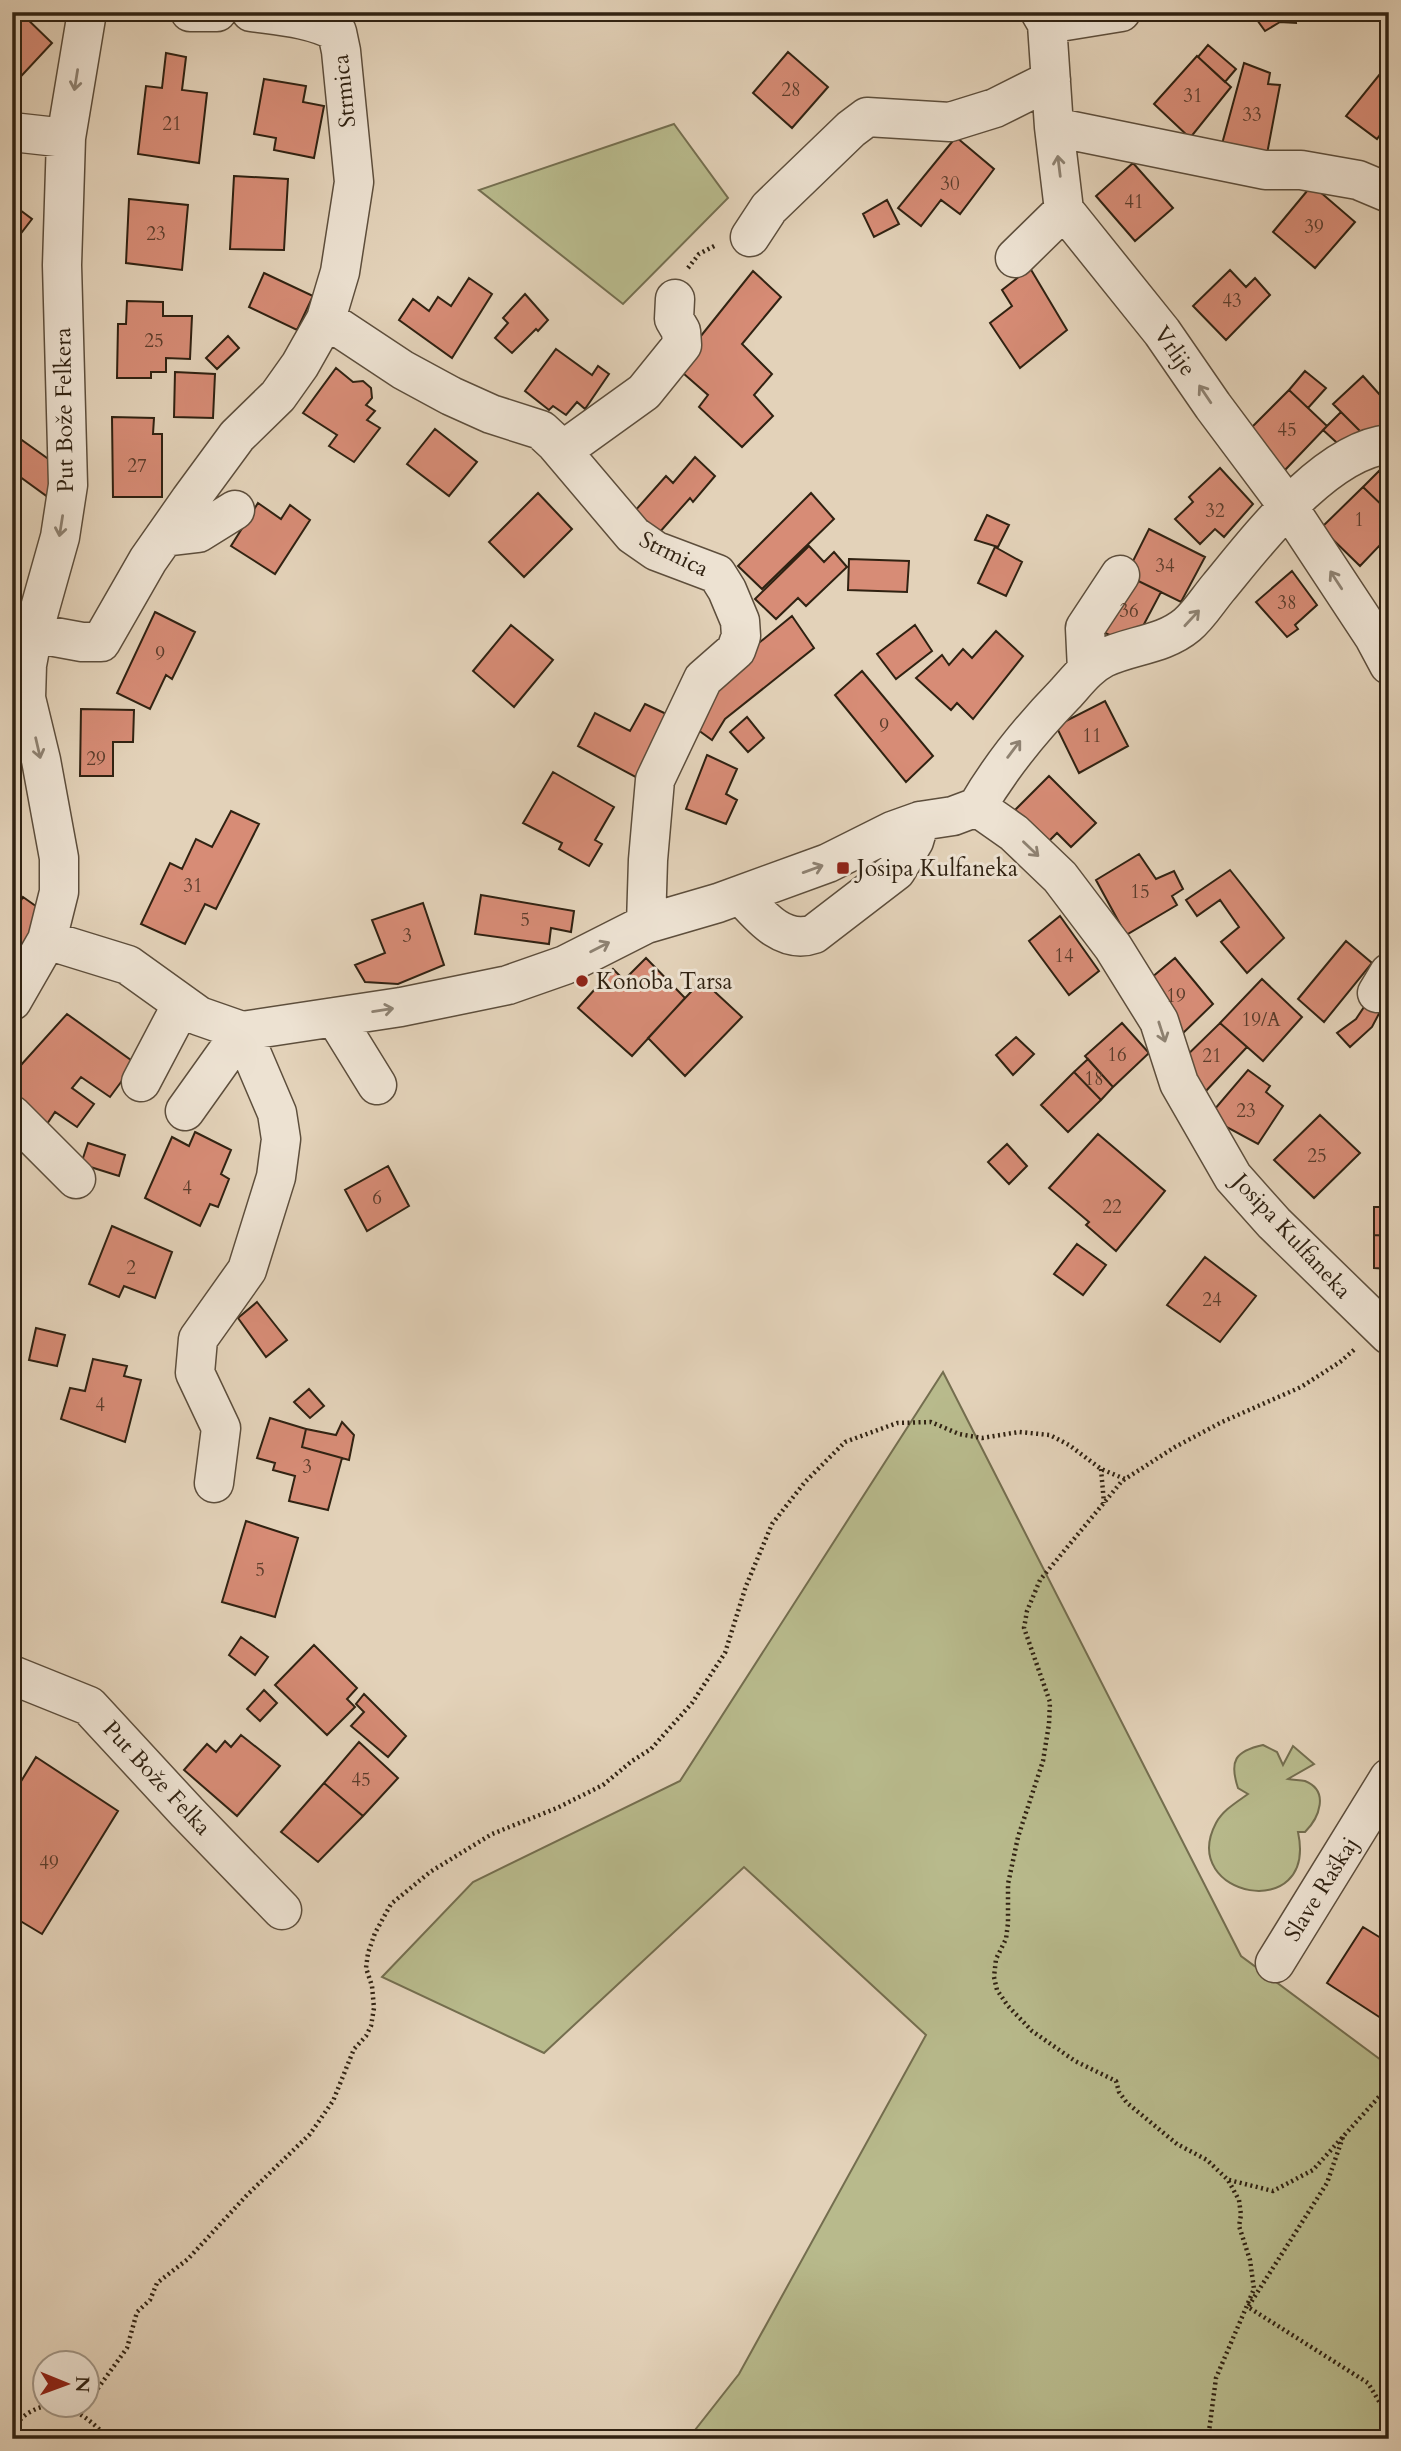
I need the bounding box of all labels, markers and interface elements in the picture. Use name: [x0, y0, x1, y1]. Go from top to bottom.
street label: Strmica: [325, 53, 363, 129]
one-way arrow: [69, 68, 82, 91]
house number: 28: [781, 77, 801, 103]
house number: 31: [1183, 83, 1203, 109]
house number: 33: [1242, 102, 1262, 128]
house number: 21: [162, 111, 182, 137]
one-way arrow: [1052, 155, 1065, 178]
house number: 30: [940, 171, 960, 197]
house number: 41: [1124, 189, 1144, 215]
house number: 39: [1304, 214, 1324, 240]
house number: 23: [146, 221, 166, 247]
house number: 43: [1222, 288, 1242, 314]
street label: Vrlije: [1147, 320, 1203, 382]
street label: Put Bože Felkera: [47, 327, 81, 493]
house number: 25: [144, 328, 164, 354]
one-way arrow: [1198, 385, 1212, 404]
house number: 45: [1277, 417, 1297, 443]
house number: 27: [127, 453, 147, 479]
house number: 32: [1205, 498, 1225, 524]
house number: 1: [1354, 507, 1364, 533]
one-way arrow: [54, 514, 67, 537]
street label: Strmica: [634, 524, 714, 584]
house number: 34: [1155, 553, 1175, 579]
one-way arrow: [1329, 571, 1344, 590]
house number: 38: [1277, 590, 1297, 616]
house number: 36: [1119, 598, 1139, 624]
one-way arrow: [1184, 610, 1201, 627]
house number: 9: [155, 641, 165, 667]
house number: 9: [879, 713, 889, 739]
house number: 11: [1082, 723, 1102, 749]
one-way arrow: [32, 736, 45, 759]
one-way arrow: [1007, 741, 1022, 759]
house number: 29: [86, 746, 106, 772]
one-way arrow: [1022, 840, 1039, 857]
place label: Josipa Kulfaneka: [854, 853, 1018, 884]
marker: Josipa Kulfaneka: [835, 860, 851, 876]
one-way arrow: [801, 862, 823, 874]
house number: 31: [183, 873, 203, 899]
house number: 15: [1130, 879, 1150, 905]
house number: 5: [520, 907, 530, 933]
house number: 3: [402, 923, 412, 949]
one-way arrow: [589, 940, 610, 954]
house number: 14: [1054, 943, 1074, 969]
place label: Konoba Tarsa: [596, 966, 732, 997]
marker: Konoba Tarsa: [574, 973, 590, 989]
house number: 19: [1166, 983, 1186, 1009]
one-way arrow: [371, 1003, 393, 1016]
house number: 19/A: [1241, 1007, 1281, 1033]
one-way arrow: [1157, 1021, 1170, 1043]
house number: 16: [1107, 1042, 1127, 1068]
house number: 21: [1202, 1043, 1222, 1069]
house number: 18: [1084, 1066, 1104, 1092]
house number: 23: [1236, 1098, 1256, 1124]
house number: 25: [1307, 1143, 1327, 1169]
street label: Josipa Kulfaneka: [1224, 1164, 1358, 1305]
house number: 4: [182, 1175, 192, 1201]
house number: 6: [372, 1185, 382, 1211]
house number: 22: [1102, 1194, 1122, 1220]
house number: 2: [126, 1255, 136, 1281]
house number: 24: [1202, 1287, 1222, 1313]
house number: 4: [95, 1392, 105, 1418]
house number: 3: [302, 1454, 312, 1480]
house number: 5: [255, 1557, 265, 1583]
street label: Put Bože Felka: [96, 1714, 218, 1842]
house number: 45: [351, 1767, 371, 1793]
street label: Slave Raškaj: [1277, 1831, 1365, 1947]
house number: 49: [39, 1850, 59, 1876]
north arrow: [32, 2350, 102, 2420]
text: N: [69, 2376, 95, 2393]

